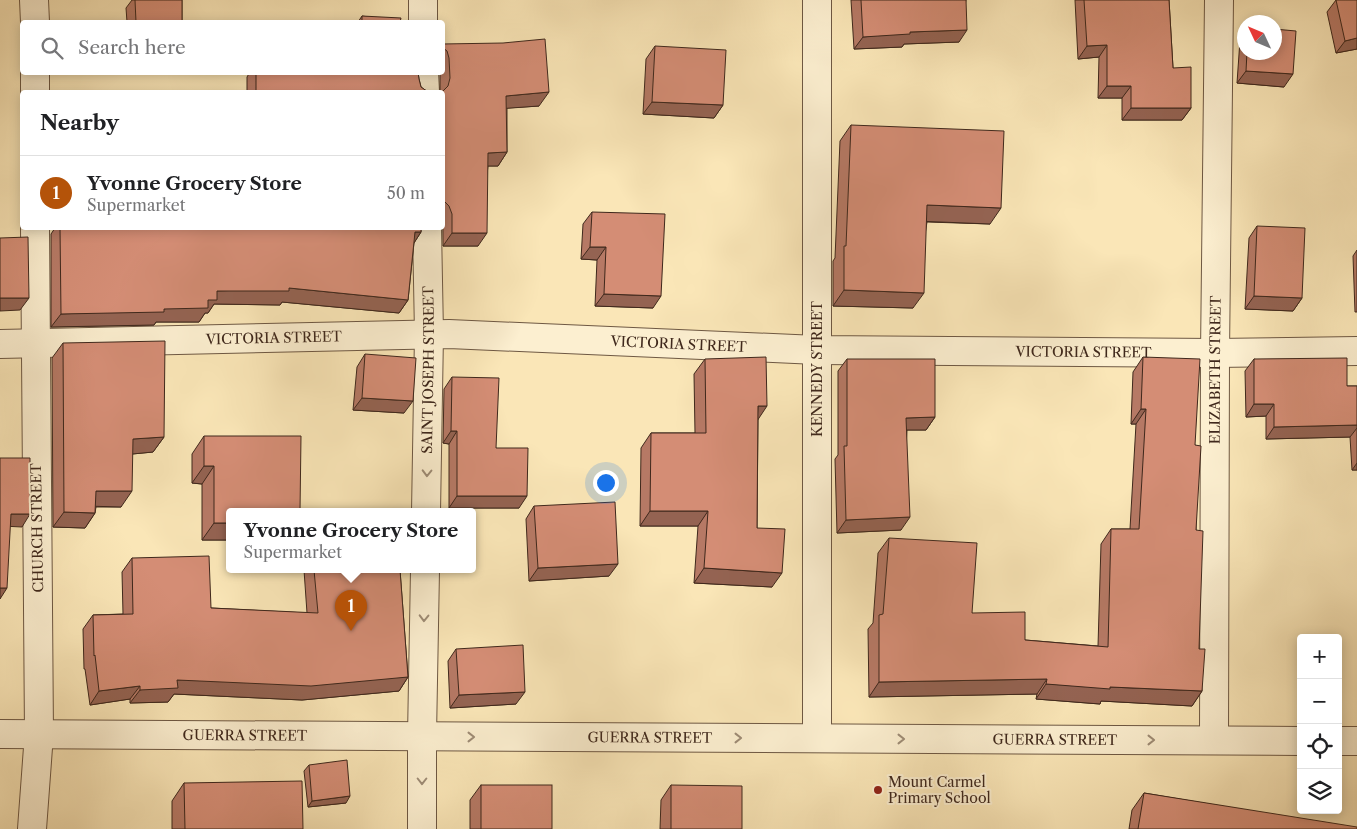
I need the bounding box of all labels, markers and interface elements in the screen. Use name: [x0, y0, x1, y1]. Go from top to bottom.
north arrow: [1237, 15, 1282, 60]
search box: [20, 20, 445, 75]
icon: search: [38, 34, 66, 62]
text: Search here: [78, 36, 186, 59]
text: Nearby: [40, 110, 119, 135]
text: Yvonne Grocery Store: [87, 172, 302, 195]
text: 1: [52, 183, 60, 203]
text: 50 m: [387, 183, 425, 203]
text: Supermarket: [87, 195, 185, 215]
street label: SAINT JOSEPH STREET: [418, 285, 438, 454]
street label: ELIZABETH STREET: [1206, 295, 1225, 444]
street label: KENNEDY STREET: [808, 300, 826, 437]
street label: VICTORIA STREET: [205, 327, 343, 348]
street label: VICTORIA STREET: [609, 332, 748, 356]
street label: VICTORIA STREET: [1014, 342, 1152, 362]
street label: CHURCH STREET: [27, 463, 47, 593]
one-way arrow: [422, 470, 432, 477]
your location: [593, 470, 619, 496]
popup: [226, 508, 476, 573]
text: Yvonne Grocery Store: [244, 519, 458, 542]
text: Supermarket: [244, 542, 342, 562]
pin: 1: [335, 590, 367, 631]
one-way arrow: [419, 615, 429, 623]
map controls: [1297, 634, 1342, 814]
button: +: [1297, 634, 1342, 679]
button: −: [1297, 679, 1342, 724]
button: locate: [1297, 724, 1342, 769]
street label: GUERRA STREET: [183, 726, 308, 745]
street label: GUERRA STREET: [588, 728, 713, 747]
street label: GUERRA STREET: [993, 730, 1118, 749]
one-way arrow: [468, 732, 475, 742]
one-way arrow: [735, 733, 743, 743]
one-way arrow: [897, 733, 905, 744]
one-way arrow: [1148, 735, 1155, 745]
button: layers: [1297, 769, 1342, 814]
place label: Mount Carmel Primary School: [888, 773, 991, 807]
one-way arrow: [417, 778, 427, 785]
marker: Mount Carmel Primary School: [872, 784, 884, 796]

